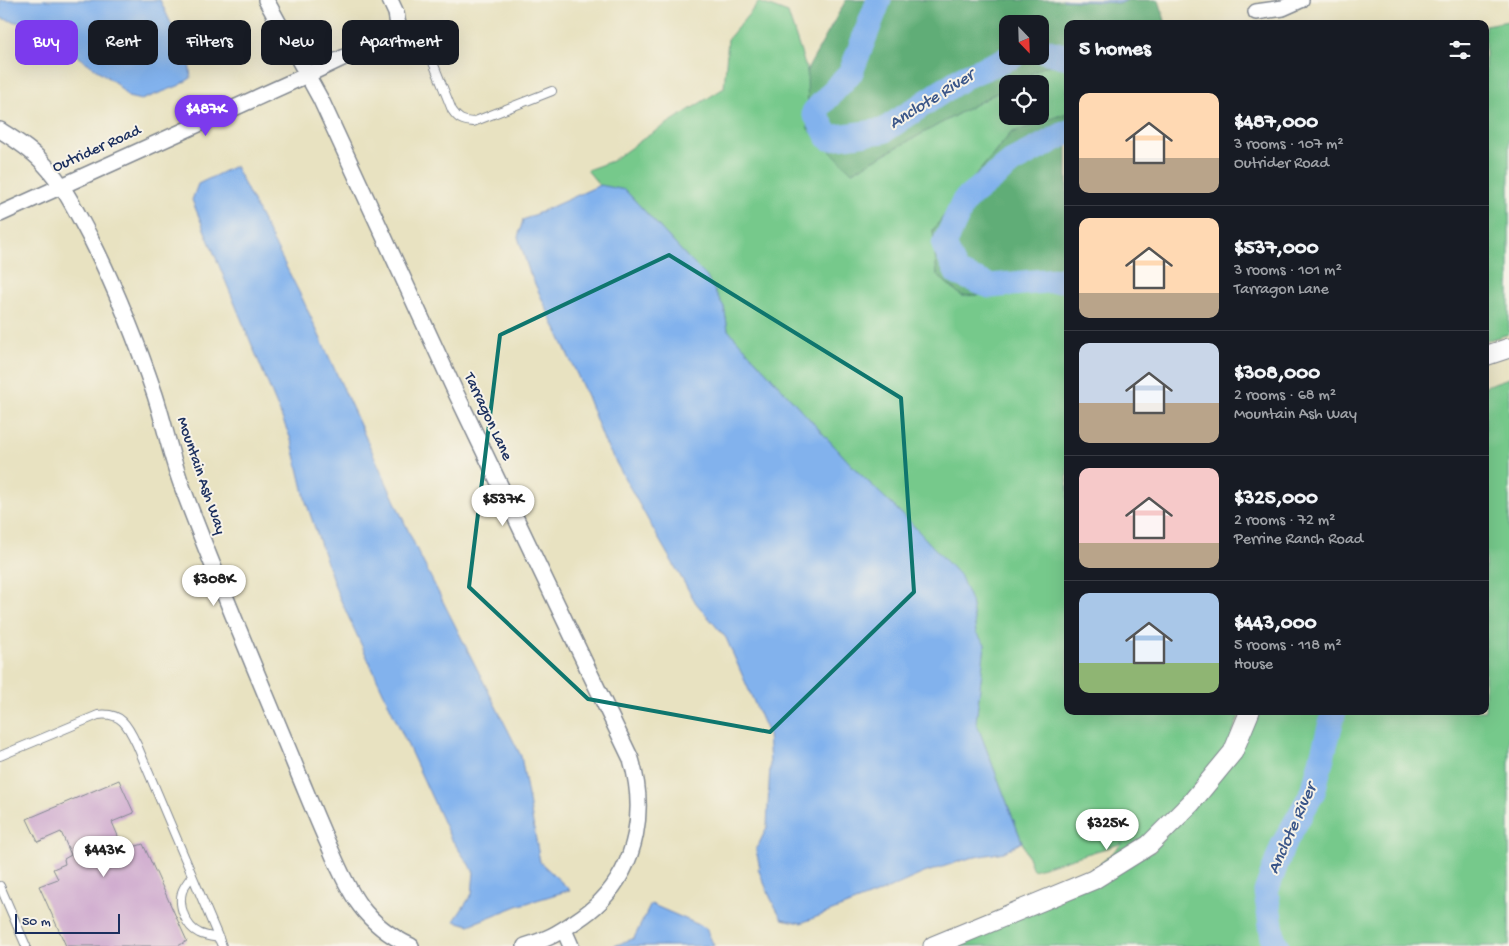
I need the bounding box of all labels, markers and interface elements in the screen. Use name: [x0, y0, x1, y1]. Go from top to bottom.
north arrow: [999, 15, 1049, 65]
map controls: [999, 15, 1049, 125]
chip: Buy: [15, 20, 78, 65]
chip: Rent: [88, 20, 158, 65]
chip: Filters: [168, 20, 251, 65]
chip: New: [261, 20, 332, 65]
chip: Apartment: [342, 20, 459, 65]
icon: filters: [1446, 36, 1474, 64]
text: 5 homes: [1079, 38, 1151, 63]
water label: Anclote River: [886, 64, 982, 134]
button: locate: [999, 75, 1049, 125]
pin: $487K: [171, 94, 241, 137]
text: $487K: [186, 101, 226, 120]
text: $487,000: [1234, 111, 1318, 136]
icon: home: [1119, 113, 1179, 173]
street label: Outrider Road: [50, 121, 146, 178]
text: 3 rooms · 107 m²: [1234, 136, 1344, 155]
text: Outrider Road: [1234, 155, 1329, 174]
text: $537,000: [1234, 237, 1319, 262]
icon: home: [1119, 238, 1179, 298]
text: 3 rooms · 101 m²: [1234, 262, 1342, 281]
text: Tarragon Lane: [1234, 281, 1329, 300]
text: $308,000: [1234, 362, 1320, 387]
icon: home: [1119, 363, 1179, 423]
street label: Tarragon Lane: [458, 369, 516, 465]
text: 2 rooms · 68 m²: [1234, 387, 1336, 406]
text: Mountain Ash Way: [1234, 406, 1357, 425]
street label: Mountain Ash Way: [171, 415, 229, 537]
pin: $537K: [468, 484, 538, 527]
text: $325,000: [1234, 487, 1318, 512]
icon: home: [1119, 488, 1179, 548]
text: $537K: [482, 491, 524, 510]
text: 2 rooms · 72 m²: [1234, 512, 1335, 531]
text: Perrine Ranch Road: [1234, 531, 1363, 550]
pin: $308K: [179, 564, 249, 607]
text: $308K: [193, 571, 235, 590]
text: $443,000: [1234, 612, 1317, 637]
icon: home: [1119, 613, 1179, 673]
text: 5 rooms · 118 m²: [1234, 637, 1342, 656]
text: House: [1234, 656, 1273, 675]
water label: Anclote River: [1264, 777, 1324, 877]
pin: $325K: [1072, 808, 1142, 851]
text: $325K: [1087, 815, 1127, 834]
pin: $443K: [69, 836, 139, 878]
text: $443K: [84, 842, 124, 861]
scale bar: [15, 911, 120, 934]
text: 50 m: [22, 914, 51, 931]

